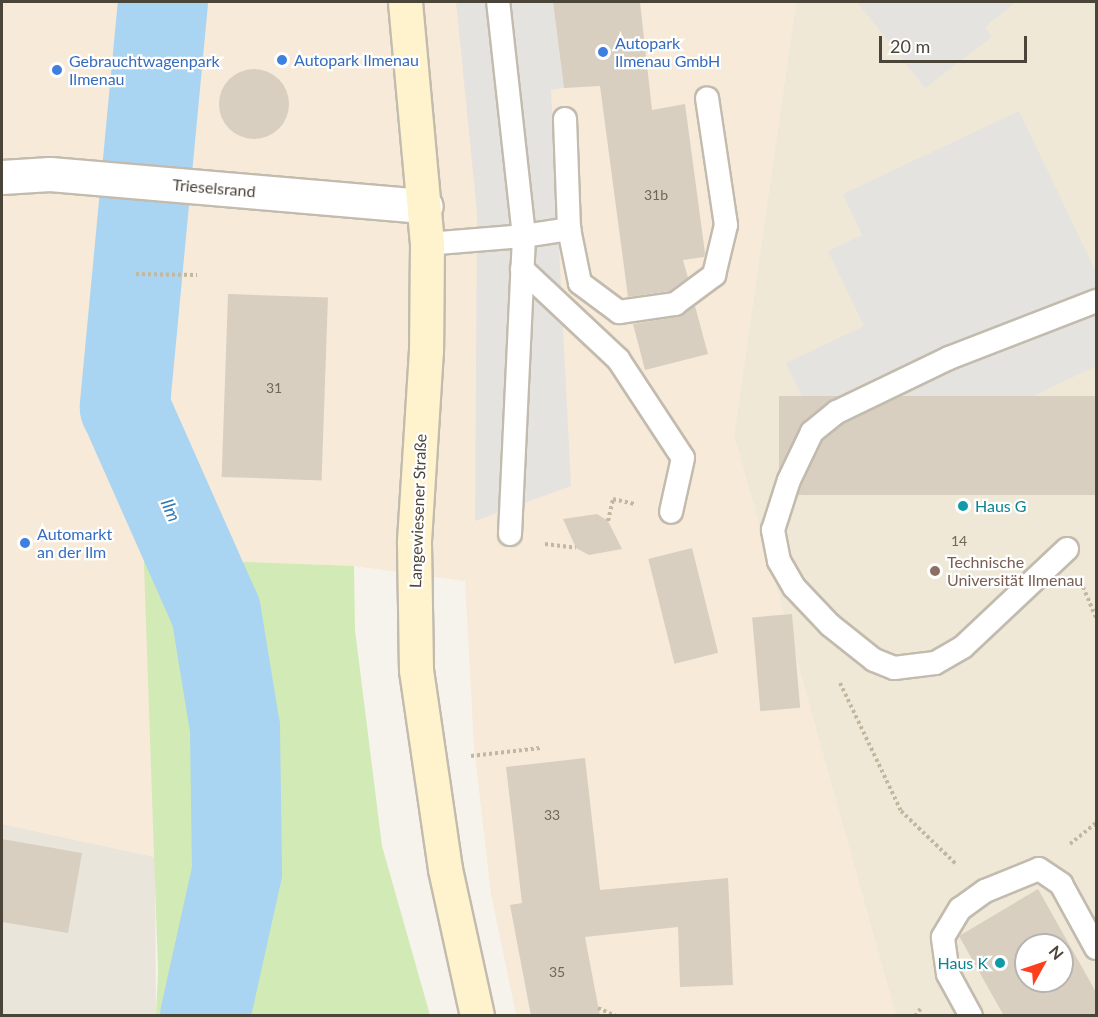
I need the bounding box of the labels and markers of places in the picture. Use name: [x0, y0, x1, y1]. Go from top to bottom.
place label: Autopark Ilmenau GmbH: [615, 33, 720, 71]
marker: Autopark Ilmenau GmbH: [596, 45, 610, 59]
place label: Autopark Ilmenau: [294, 50, 419, 70]
place label: Gebrauchtwagenpark Ilmenau: [69, 51, 220, 89]
marker: Autopark Ilmenau: [275, 53, 289, 67]
marker: Gebrauchtwagenpark Ilmenau: [50, 63, 64, 77]
place label: Haus G: [975, 496, 1027, 516]
marker: Haus G: [956, 499, 970, 513]
place label: Automarkt an der Ilm: [37, 524, 112, 562]
marker: Automarkt an der Ilm: [18, 536, 32, 550]
place label: Technische Universität Ilmenau: [947, 552, 1083, 590]
marker: Technische Universität Ilmenau: [928, 564, 942, 578]
place label: Haus K: [938, 953, 988, 973]
marker: Haus K: [993, 956, 1007, 970]

